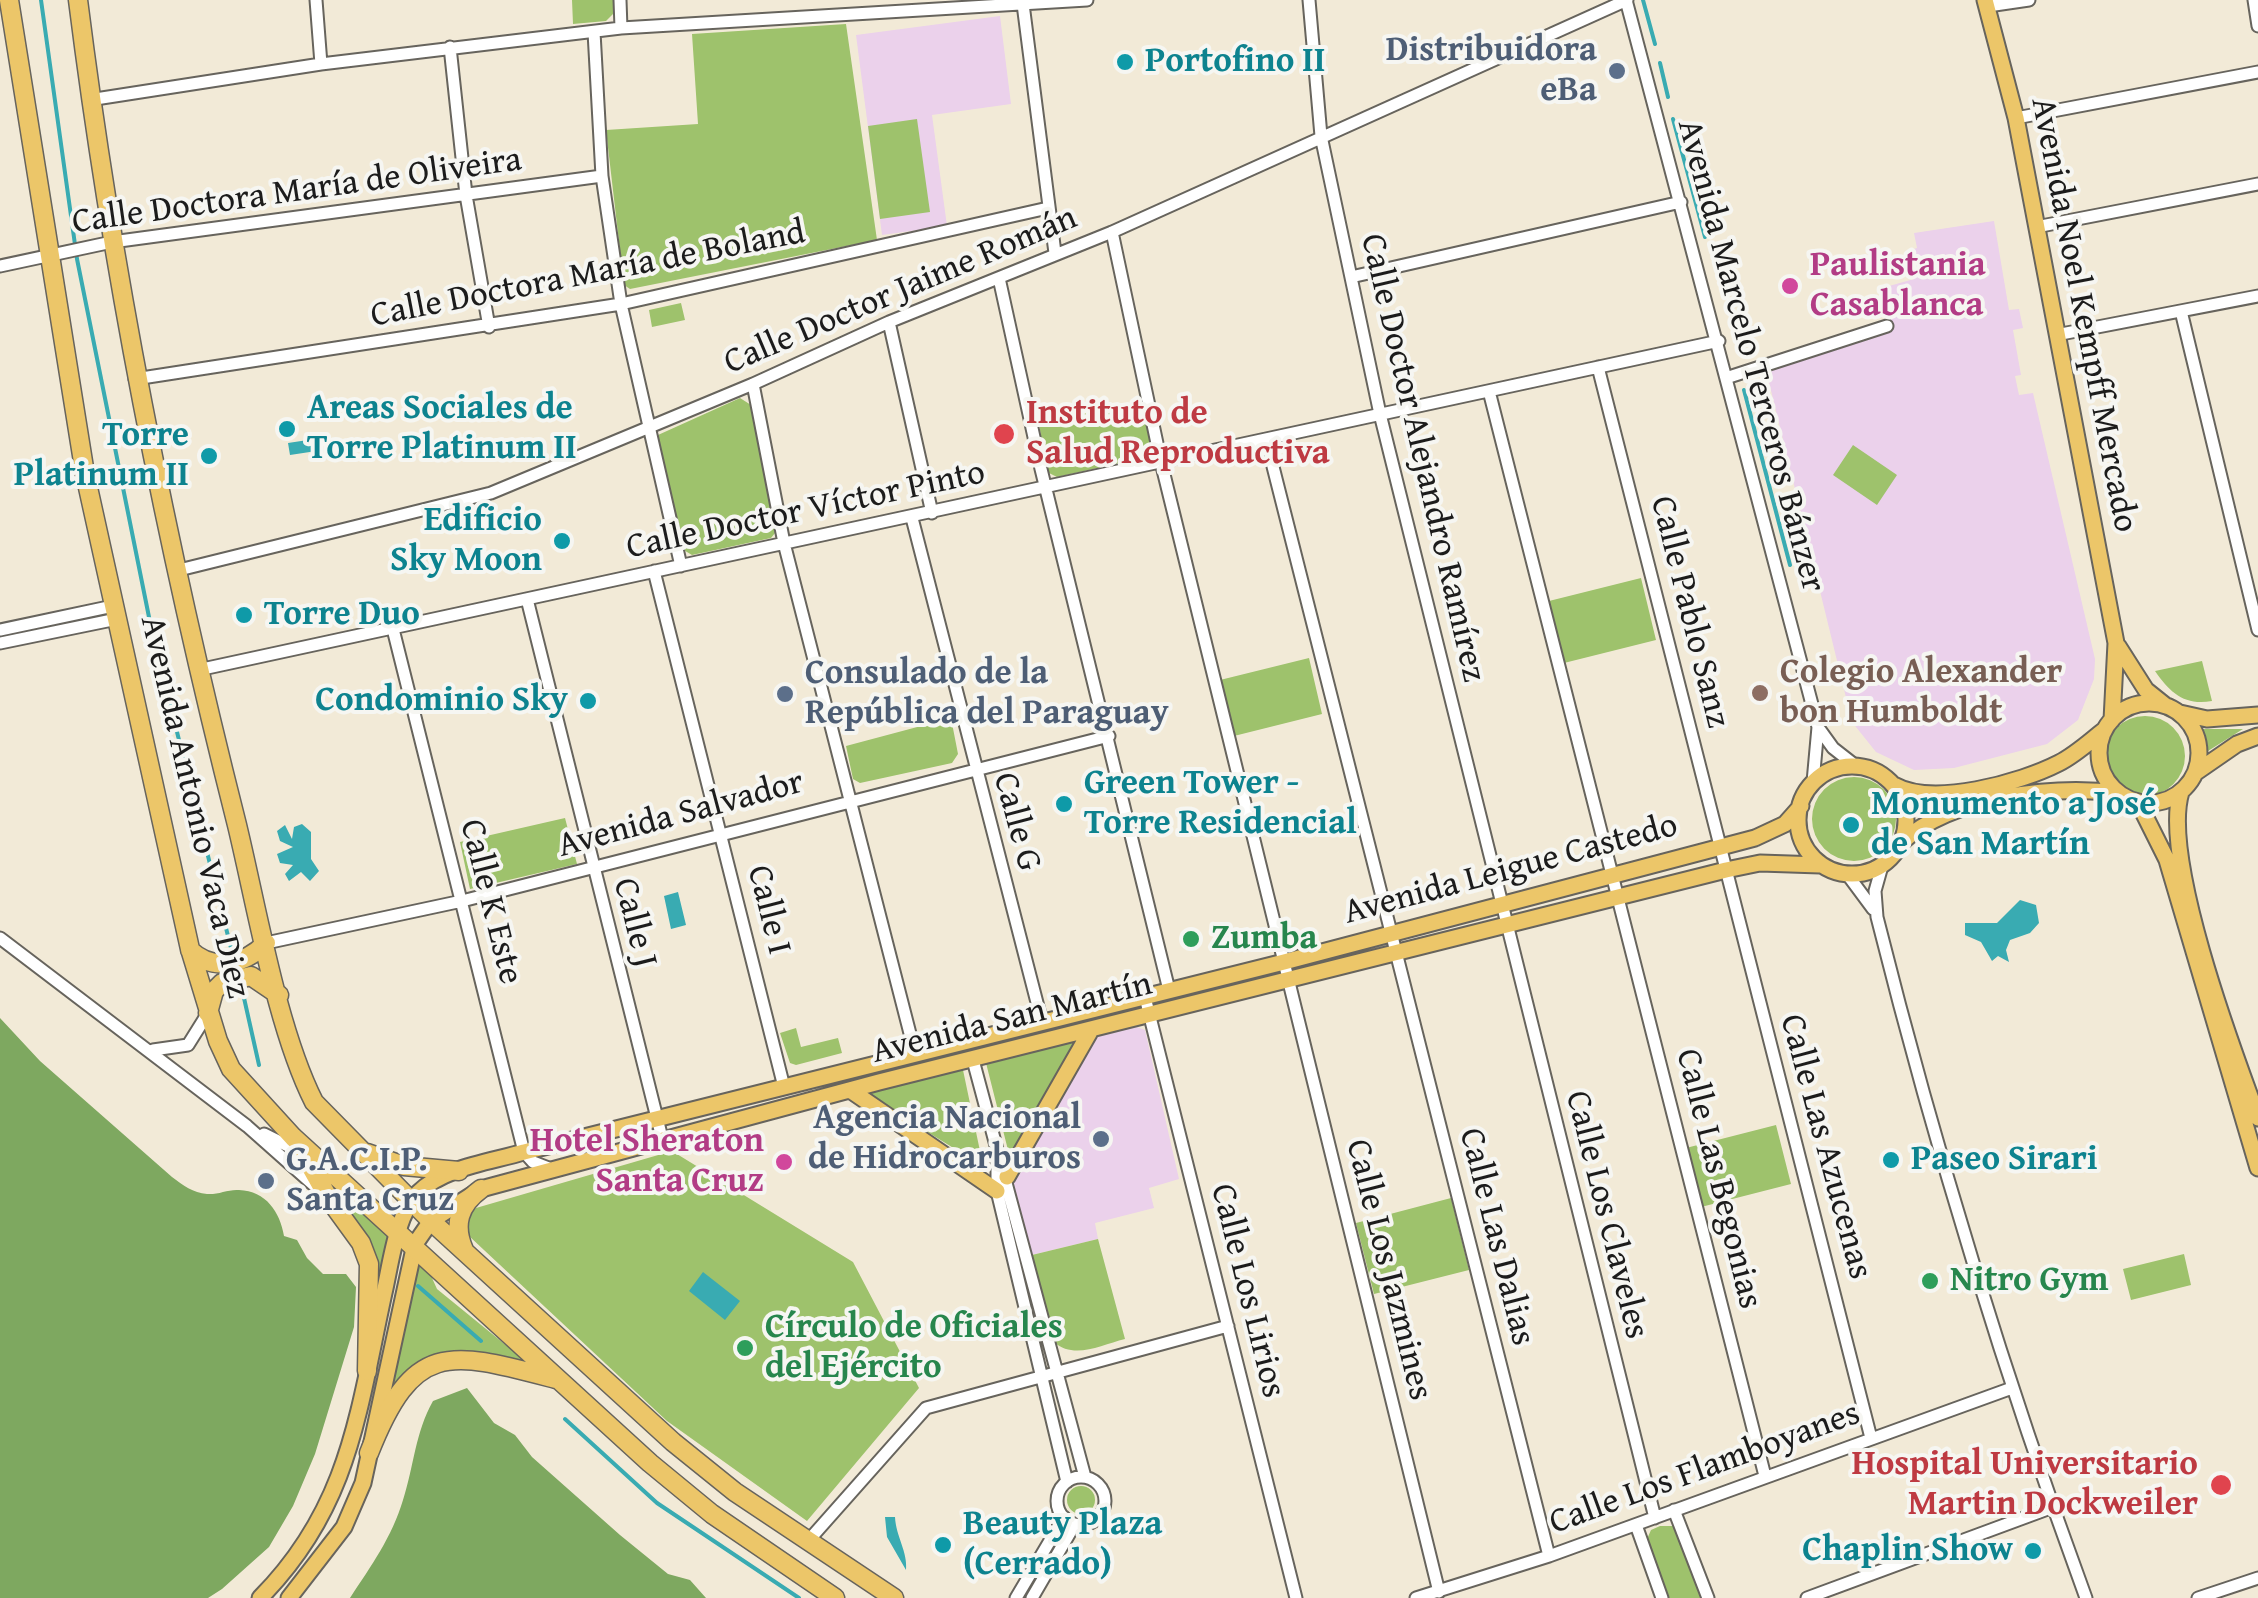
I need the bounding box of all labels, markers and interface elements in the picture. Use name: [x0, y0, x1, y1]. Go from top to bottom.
place label: Distribuidora eBa: [1386, 30, 1597, 112]
place label: Portofino II: [1145, 41, 1326, 83]
marker: Portofino II: [1114, 51, 1136, 73]
marker: Distribuidora eBa: [1606, 60, 1628, 82]
street label: Avenida Noel Kempff Mercado: [2020, 94, 2146, 536]
street label: Avenida Marcelo Terceros Bánzer: [1667, 115, 1833, 597]
street label: Calle Doctora María de Oliveira: [70, 140, 524, 244]
street label: Calle Doctor Jaime Román: [718, 198, 1084, 384]
street label: Calle Doctora María de Boland: [367, 212, 809, 338]
street label: Calle Doctor Alejandro Ramírez: [1350, 230, 1494, 686]
place label: Paulistania Casablanca: [1810, 245, 1986, 327]
marker: Paulistania Casablanca: [1779, 275, 1801, 297]
place label: Areas Sociales de Torre Platinum II: [307, 388, 577, 470]
place label: Instituto de Salud Reproductiva: [1026, 393, 1330, 475]
place label: Torre Platinum II: [14, 415, 189, 497]
marker: Areas Sociales de Torre Platinum II: [276, 418, 298, 440]
marker: Instituto de Salud Reproductiva: [991, 421, 1017, 447]
marker: Torre Platinum II: [198, 445, 220, 467]
street label: Calle Doctor Víctor Pinto: [623, 452, 989, 570]
street label: Calle Pablo Sanz: [1640, 492, 1738, 732]
place label: Edificio Sky Moon: [390, 500, 542, 582]
marker: Edificio Sky Moon: [551, 530, 573, 552]
place label: Torre Duo: [264, 594, 420, 636]
marker: Torre Duo: [233, 604, 255, 626]
street label: Avenida Antonio Vaca Diez: [130, 612, 258, 1002]
place label: Colegio Alexander bon Humboldt: [1780, 652, 2062, 734]
place label: Consulado de la República del Paraguay: [805, 653, 1169, 735]
place label: Condominio Sky: [315, 680, 568, 722]
marker: Colegio Alexander bon Humboldt: [1749, 682, 1771, 704]
marker: Consulado de la República del Paraguay: [774, 683, 796, 705]
marker: Condominio Sky: [577, 690, 599, 712]
street label: Avenida Salvador: [554, 762, 808, 868]
place label: Green Tower - Torre Residencial: [1084, 763, 1357, 845]
street label: Calle G: [983, 768, 1049, 876]
place label: Monumento a José de San Martín: [1871, 784, 2156, 866]
marker: Green Tower - Torre Residencial: [1053, 793, 1075, 815]
street label: Avenida Leigue Castedo: [1340, 805, 1682, 935]
marker: Monumento a José de San Martín: [1840, 814, 1862, 836]
street label: Calle K Este: [449, 815, 531, 989]
street label: Calle I: [737, 861, 799, 959]
street label: Calle J: [603, 874, 665, 972]
place label: Zumba: [1211, 918, 1317, 960]
marker: Zumba: [1180, 928, 1202, 950]
street label: Avenida San Martín: [867, 964, 1157, 1074]
street label: Calle Las Azucenas: [1770, 1010, 1880, 1284]
street label: Calle Las Begonias: [1665, 1045, 1771, 1313]
street label: Calle Los Claveles: [1555, 1087, 1657, 1343]
place label: Agencia Nacional de Hidrocarburos: [808, 1098, 1081, 1180]
place label: Hotel Sheraton Santa Cruz: [530, 1121, 764, 1203]
street label: Calle Las Dalias: [1449, 1124, 1543, 1350]
marker: Agencia Nacional de Hidrocarburos: [1090, 1128, 1112, 1150]
street label: Calle Los Jazmines: [1335, 1135, 1441, 1405]
place label: Paseo Sirari: [1911, 1139, 2098, 1181]
place label: G.A.C.I.P. Santa Cruz: [286, 1140, 455, 1222]
marker: Paseo Sirari: [1880, 1149, 1902, 1171]
marker: Hotel Sheraton Santa Cruz: [773, 1151, 795, 1173]
marker: G.A.C.I.P. Santa Cruz: [255, 1170, 277, 1192]
street label: Calle Los Lirios: [1200, 1180, 1294, 1402]
place label: Nitro Gym: [1950, 1260, 2109, 1302]
marker: Nitro Gym: [1919, 1270, 1941, 1292]
place label: Círculo de Oficiales del Ejército: [765, 1307, 1063, 1389]
marker: Círculo de Oficiales del Ejército: [734, 1337, 756, 1359]
street label: Calle Los Flamboyanes: [1544, 1393, 1866, 1545]
place label: Hospital Universitario Martin Dockweiler: [1851, 1444, 2198, 1526]
marker: Hospital Universitario Martin Dockweiler: [2208, 1472, 2234, 1498]
place label: Beauty Plaza (Cerrado): [963, 1504, 1163, 1586]
place label: Chaplin Show: [1802, 1530, 2013, 1572]
marker: Beauty Plaza (Cerrado): [932, 1534, 954, 1556]
marker: Chaplin Show: [2022, 1540, 2044, 1562]

